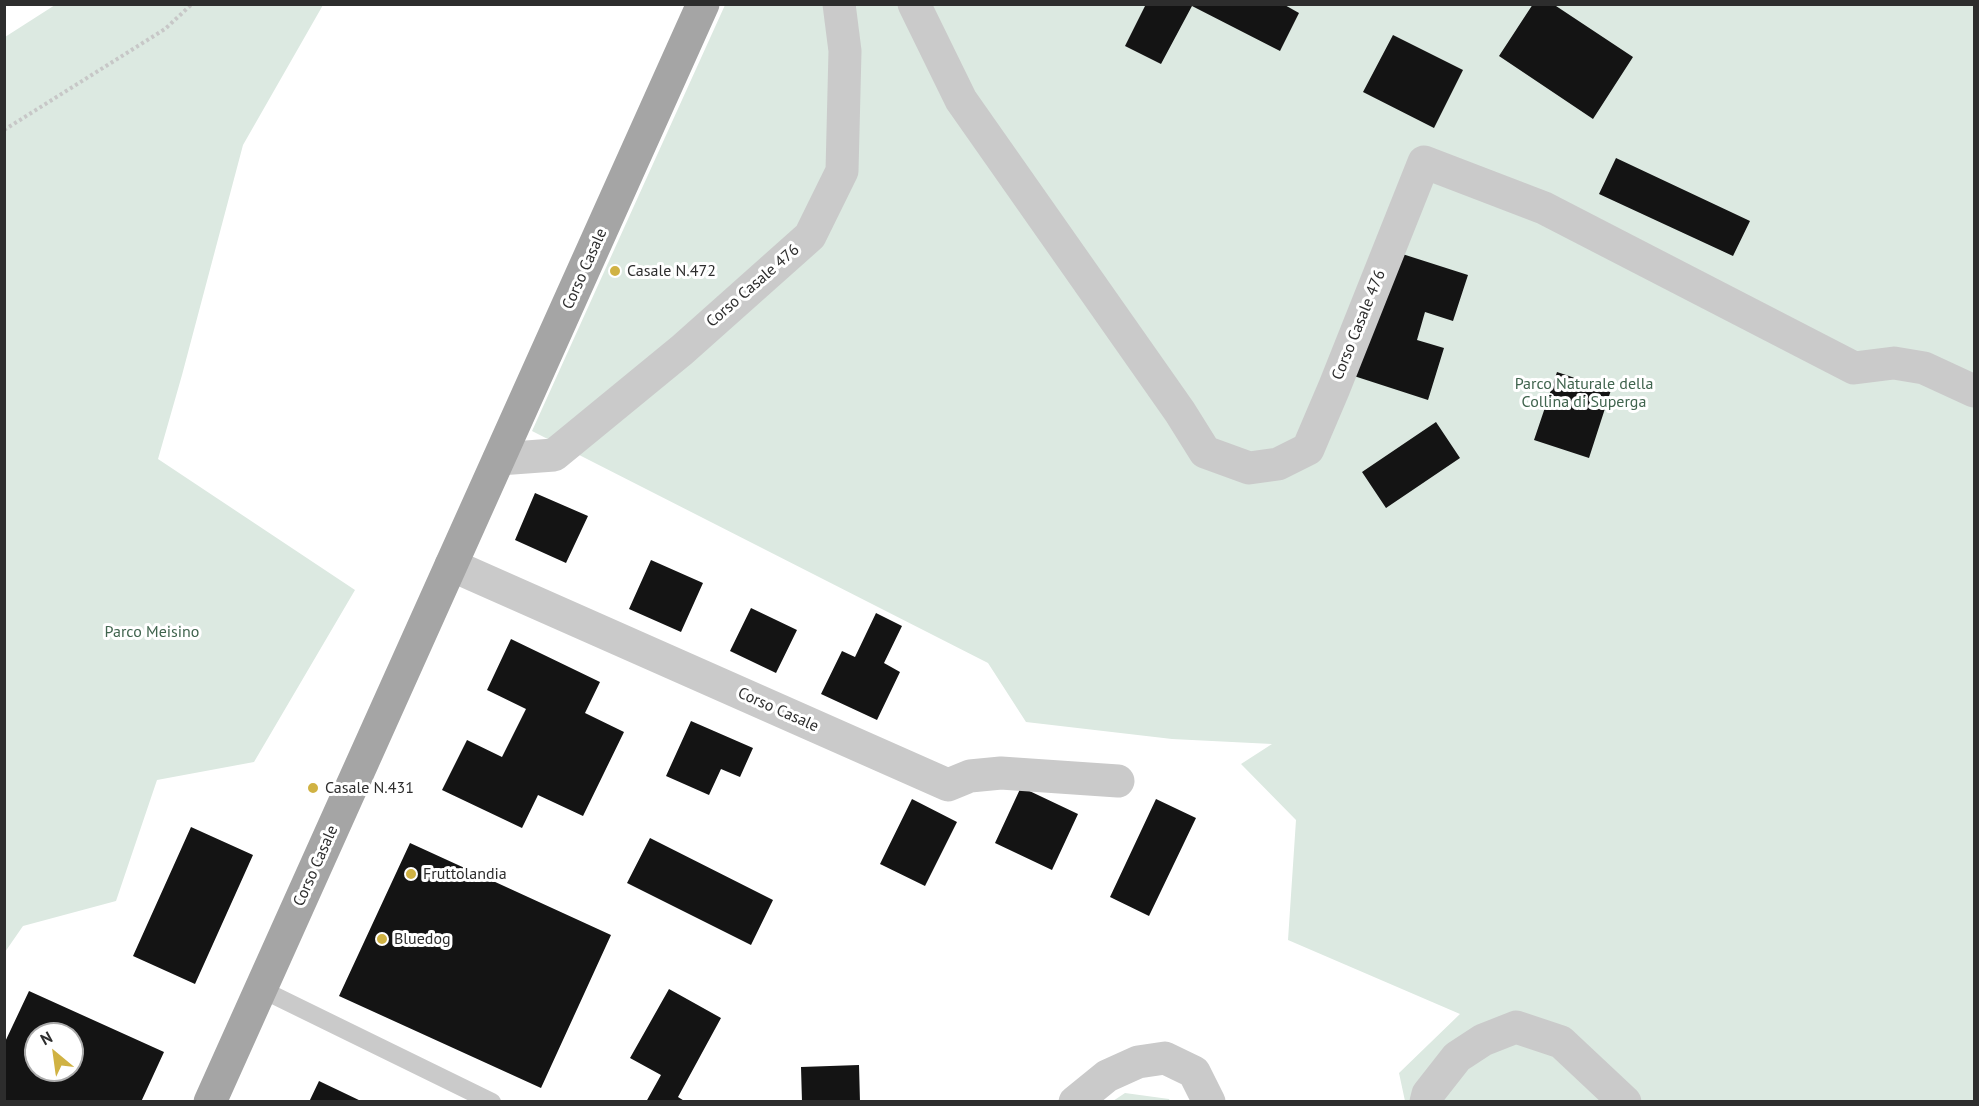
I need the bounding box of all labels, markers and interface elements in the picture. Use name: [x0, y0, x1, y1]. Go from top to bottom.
street label: Corso Casale: [559, 226, 611, 312]
street label: Corso Casale 476: [703, 240, 803, 332]
place label: Casale N.472: [627, 261, 716, 281]
marker: Casale N.472: [608, 264, 622, 278]
street label: Corso Casale 476: [1328, 267, 1390, 383]
park label: Parco Naturale della Collina di Superga: [1515, 374, 1653, 412]
park label: Parco Meisino: [105, 622, 199, 642]
street label: Corso Casale: [735, 684, 821, 736]
place label: Casale N.431: [325, 778, 414, 798]
marker: Casale N.431: [306, 781, 320, 795]
street label: Corso Casale: [290, 823, 342, 909]
place label: Fruttolandia: [423, 864, 507, 884]
marker: Fruttolandia: [404, 867, 418, 881]
place label: Bluedog: [394, 929, 451, 949]
marker: Bluedog: [375, 932, 389, 946]
north arrow: [24, 1022, 84, 1082]
text: N: [37, 1027, 56, 1049]

